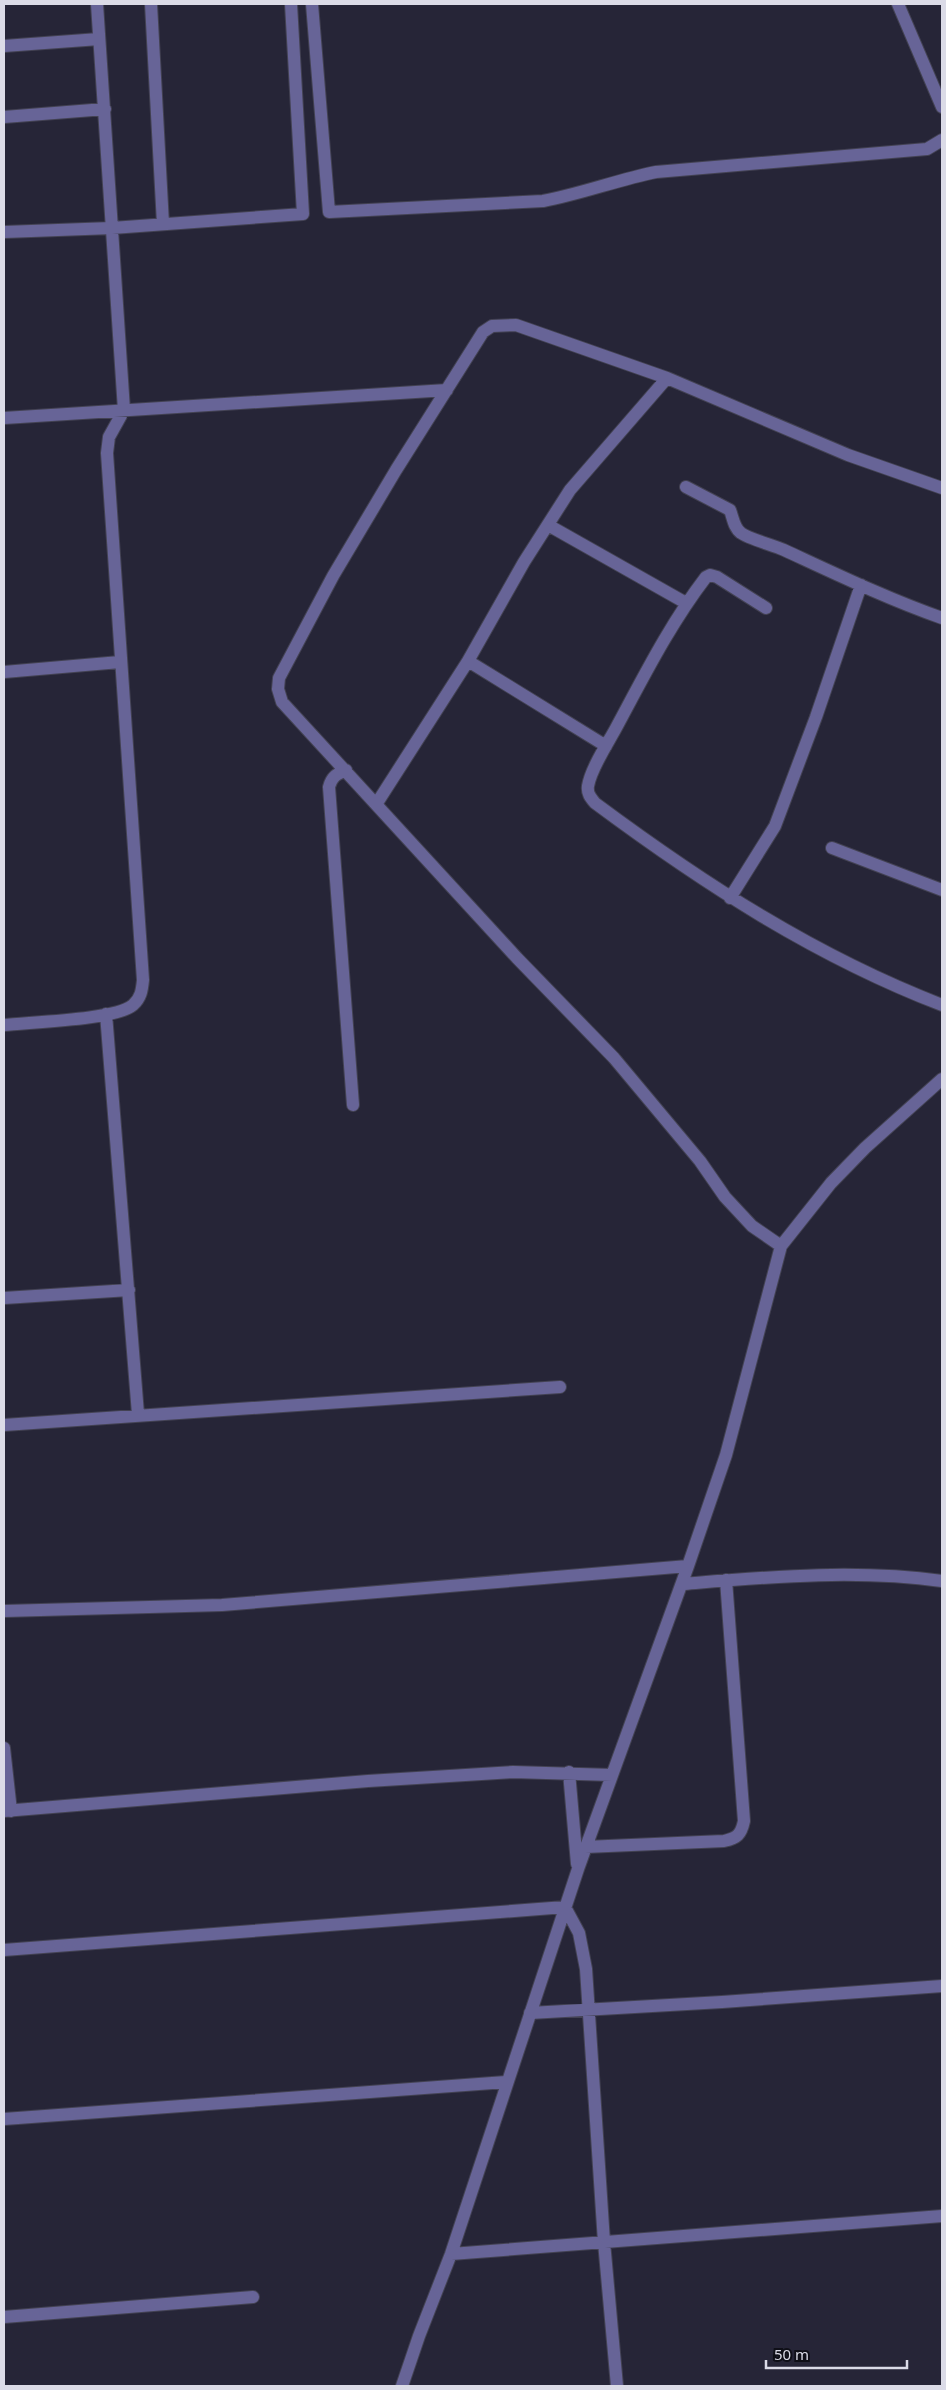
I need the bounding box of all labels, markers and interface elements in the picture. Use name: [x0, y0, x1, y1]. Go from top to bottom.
scale bar: [766, 2338, 907, 2370]
text: 50 m: [774, 2344, 809, 2364]

